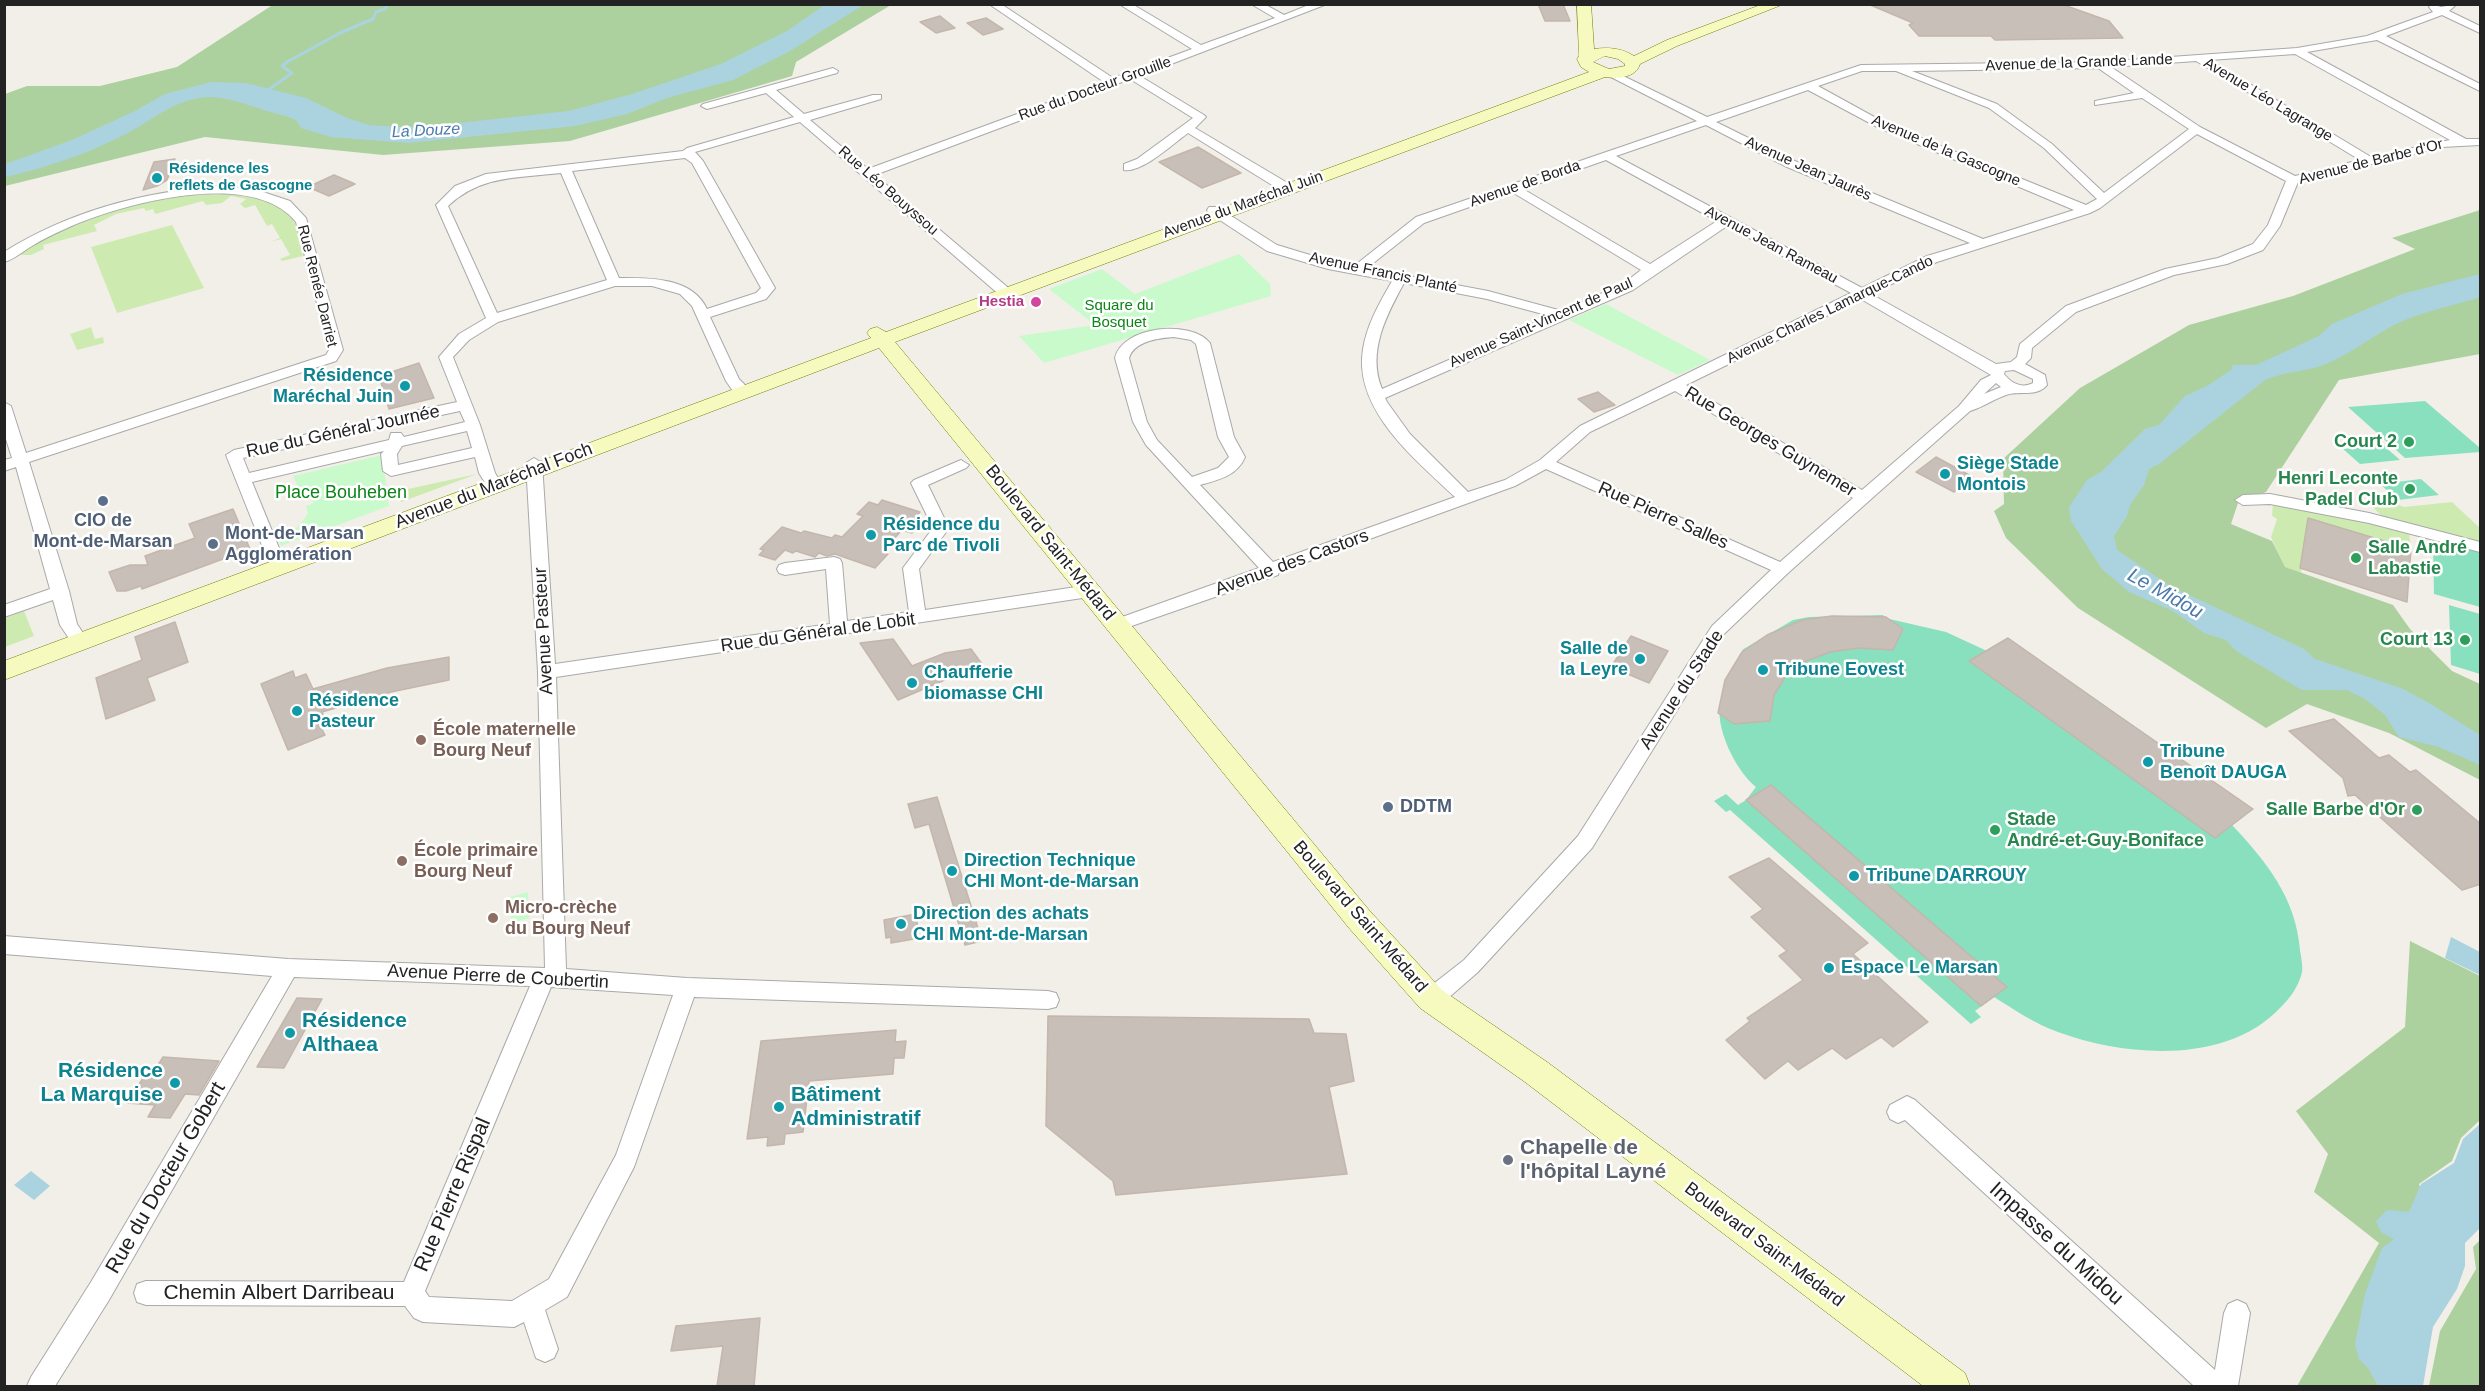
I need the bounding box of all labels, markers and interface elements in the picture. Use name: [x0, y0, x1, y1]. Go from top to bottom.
street label: Avenue de la Grande Lande: [1985, 51, 2173, 75]
street label: Rue du Docteur Grouille: [1016, 53, 1174, 125]
street label: Avenue Léo Lagrange: [2200, 54, 2336, 146]
street label: Avenue de la Gascogne: [1869, 111, 2023, 191]
water label: La Douze: [391, 120, 461, 142]
street label: Avenue Jean Jaurès: [1742, 133, 1874, 205]
street label: Avenue de Barbe d'Or: [2297, 135, 2445, 189]
street label: Rue Léo Bouyssou: [834, 143, 942, 239]
street label: Avenue de Borda: [1467, 157, 1583, 211]
place label: Résidence les reflets de Gascogne: [169, 160, 312, 195]
street label: Avenue du Maréchal Juin: [1161, 168, 1325, 242]
marker: Résidence les reflets de Gascogne: [150, 171, 164, 185]
street label: Avenue Jean Rameau: [1701, 202, 1841, 288]
street label: Rue Renée Darriet: [293, 223, 341, 349]
street label: Avenue Francis Planté: [1307, 249, 1459, 297]
street label: Avenue Charles Lamarque-Cando: [1724, 252, 1936, 368]
street label: Avenue Saint-Vincent de Paul: [1447, 274, 1635, 372]
place label: Hestia: [979, 293, 1024, 311]
marker: Hestia: [1029, 295, 1043, 309]
park label: Square du Bosquet: [1084, 297, 1154, 332]
place label: Résidence Maréchal Juin: [273, 365, 393, 407]
marker: Résidence Maréchal Juin: [398, 379, 412, 393]
street label: Rue Georges Guynemer: [1680, 382, 1860, 502]
street label: Rue du Général Journée: [244, 401, 442, 463]
place label: Court 2: [2334, 431, 2397, 453]
marker: Court 2: [2402, 435, 2416, 449]
street label: Avenue du Maréchal Foch: [392, 438, 596, 534]
place label: Siège Stade Montois: [1957, 453, 2059, 496]
street label: Boulevard Saint-Médard: [981, 461, 1119, 625]
marker: Siège Stade Montois: [1938, 467, 1952, 481]
place label: Henri Leconte Padel Club: [2278, 468, 2398, 510]
street label: Rue Pierre Salles: [1595, 478, 1731, 554]
park label: Place Bouheben: [275, 482, 407, 504]
marker: Henri Leconte Padel Club: [2403, 482, 2417, 496]
marker: CIO de Mont-de-Marsan: [96, 494, 110, 508]
place label: CIO de Mont-de-Marsan: [34, 510, 172, 552]
place label: Résidence du Parc de Tivoli: [883, 514, 1000, 556]
place label: Mont-de-Marsan Agglomération: [225, 523, 364, 566]
street label: Avenue des Castors: [1212, 525, 1372, 601]
marker: Résidence du Parc de Tivoli: [864, 528, 878, 542]
marker: Mont-de-Marsan Agglomération: [206, 537, 220, 551]
place label: Salle André Labastie: [2368, 537, 2467, 580]
marker: Salle André Labastie: [2349, 551, 2363, 565]
water label: Le Midou: [2123, 564, 2207, 624]
street label: Avenue Pasteur: [530, 567, 558, 695]
street label: Rue du Général de Lobit: [719, 609, 917, 657]
street label: Avenue du Stade: [1635, 626, 1729, 754]
place label: Court 13: [2380, 629, 2453, 651]
marker: Court 13: [2458, 633, 2472, 647]
place label: Salle de la Leyre: [1560, 638, 1628, 680]
marker: Salle de la Leyre: [1633, 652, 1647, 666]
place label: Tribune Eovest: [1775, 659, 1904, 681]
place label: Chaufferie biomasse CHI: [924, 662, 1043, 704]
marker: Tribune Eovest: [1756, 663, 1770, 677]
marker: Chaufferie biomasse CHI: [905, 676, 919, 690]
place label: Résidence Pasteur: [309, 690, 399, 732]
marker: Résidence Pasteur: [290, 704, 304, 718]
place label: École maternelle Bourg Neuf: [433, 719, 576, 762]
marker: École maternelle Bourg Neuf: [414, 733, 428, 747]
place label: Tribune Benoît DAUGA: [2160, 741, 2287, 783]
marker: Tribune Benoît DAUGA: [2141, 755, 2155, 769]
place label: DDTM: [1400, 796, 1452, 818]
place label: Salle Barbe d'Or: [2266, 799, 2405, 821]
marker: DDTM: [1381, 800, 1395, 814]
marker: Salle Barbe d'Or: [2410, 803, 2424, 817]
place label: Stade André-et-Guy-Boniface: [2007, 809, 2204, 852]
marker: Stade André-et-Guy-Boniface: [1988, 823, 2002, 837]
street label: Boulevard Saint-Médard: [1288, 837, 1432, 997]
place label: École primaire Bourg Neuf: [414, 840, 538, 882]
place label: Direction Technique CHI Mont-de-Marsan: [964, 850, 1139, 892]
marker: École primaire Bourg Neuf: [395, 854, 409, 868]
marker: Direction Technique CHI Mont-de-Marsan: [945, 864, 959, 878]
place label: Tribune DARROUY: [1866, 865, 2027, 887]
marker: Tribune DARROUY: [1847, 869, 1861, 883]
place label: Micro-crèche du Bourg Neuf: [505, 897, 630, 940]
place label: Direction des achats CHI Mont-de-Marsan: [913, 903, 1089, 946]
marker: Micro-crèche du Bourg Neuf: [486, 911, 500, 925]
marker: Direction des achats CHI Mont-de-Marsan: [894, 917, 908, 931]
place label: Espace Le Marsan: [1841, 957, 1998, 979]
street label: Avenue Pierre de Coubertin: [387, 960, 609, 994]
marker: Espace Le Marsan: [1822, 961, 1836, 975]
place label: Résidence Althaea: [302, 1008, 407, 1058]
marker: Résidence Althaea: [283, 1026, 297, 1040]
place label: Résidence La Marquise: [40, 1058, 163, 1108]
marker: Résidence La Marquise: [168, 1076, 182, 1090]
street label: Rue du Docteur Gobert: [101, 1078, 231, 1278]
place label: Bâtiment Administratif: [791, 1082, 921, 1132]
marker: Bâtiment Administratif: [772, 1100, 786, 1114]
street label: Rue Pierre Rispal: [409, 1114, 497, 1276]
place label: Chapelle de l'hôpital Layné: [1520, 1135, 1666, 1185]
marker: Chapelle de l'hôpital Layné: [1501, 1153, 1515, 1167]
street label: Impasse du Midou: [1984, 1177, 2128, 1311]
street label: Boulevard Saint-Médard: [1680, 1178, 1848, 1312]
street label: Chemin Albert Darribeau: [163, 1280, 395, 1306]

